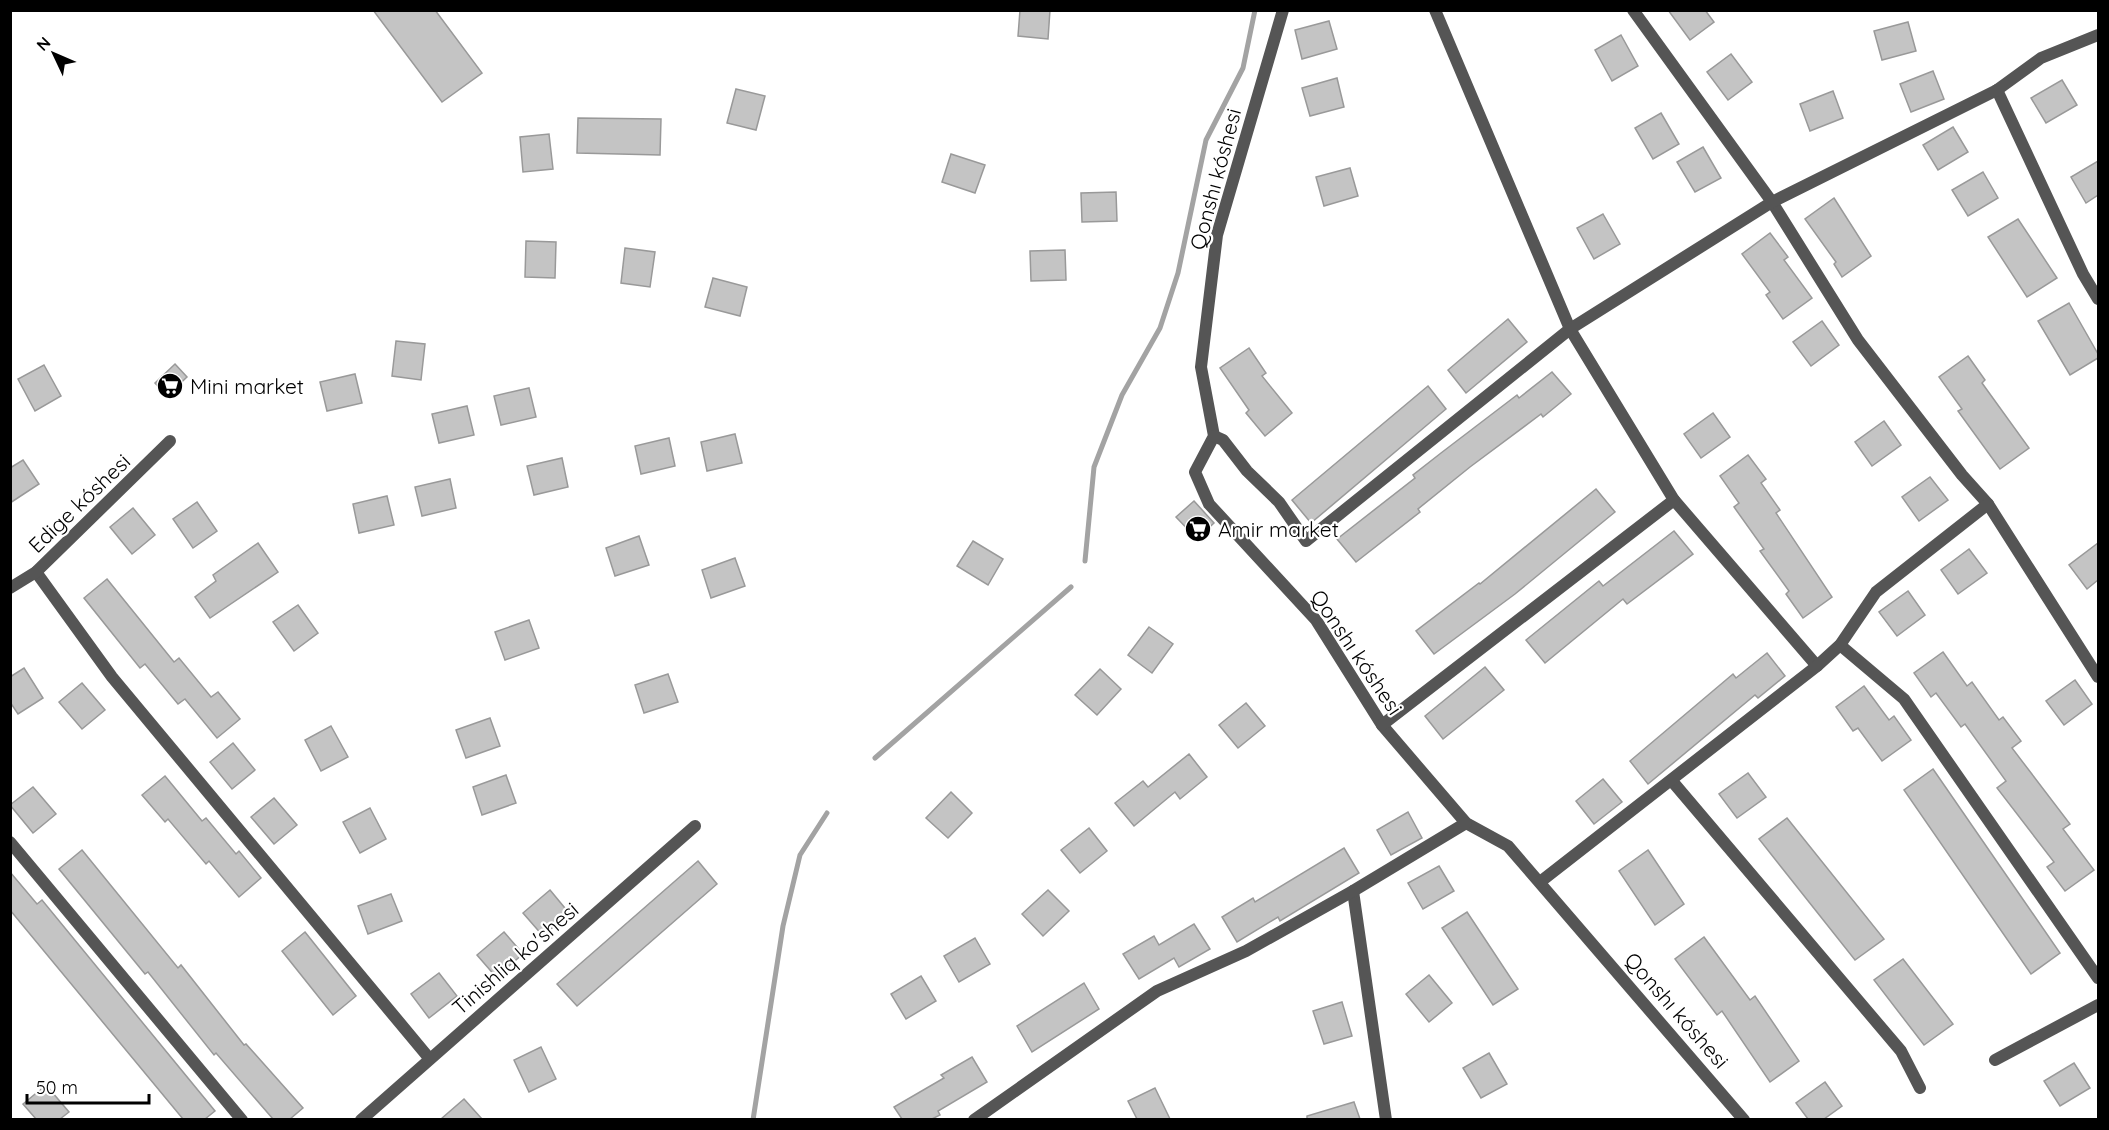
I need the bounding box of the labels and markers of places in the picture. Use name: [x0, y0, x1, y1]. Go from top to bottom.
supermarket icon: Mini market: [155, 371, 185, 401]
place label: Mini market: [190, 373, 304, 399]
supermarket icon: Amir market: [1183, 514, 1213, 544]
place label: Amir market: [1218, 516, 1339, 542]

